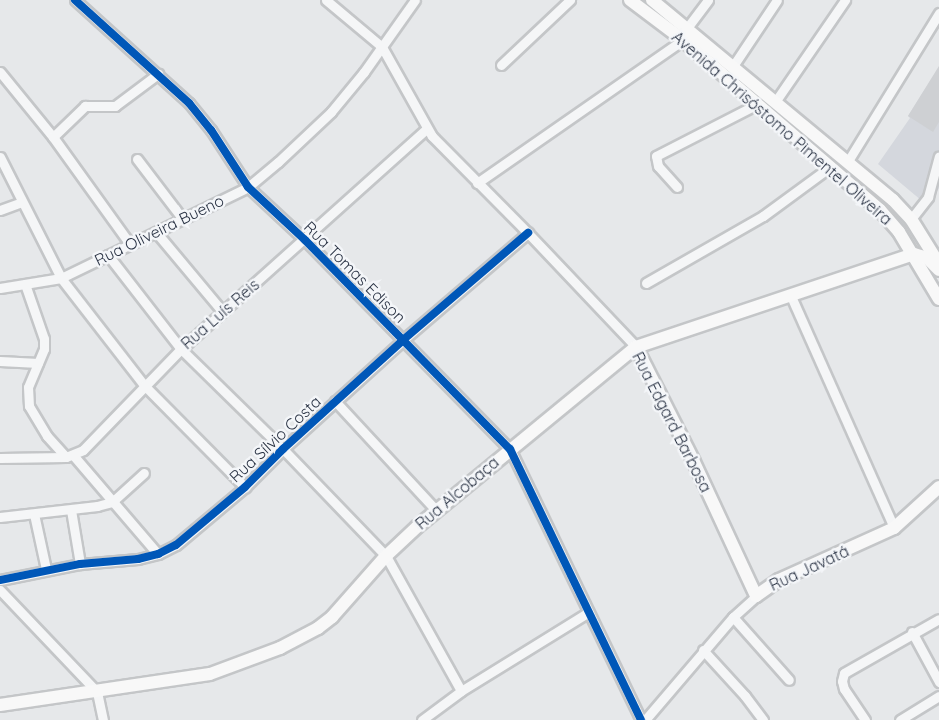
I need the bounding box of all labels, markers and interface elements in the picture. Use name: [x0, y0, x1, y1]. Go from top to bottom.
street label: Avenida Chrisóstomo Pimentel Oliveira: [668, 27, 896, 229]
street label: Rua Oliveira Bueno: [91, 190, 227, 270]
street label: Rua Tomas Edison: [300, 217, 410, 327]
street label: Rua Luís Reis: [177, 275, 263, 353]
street label: Rua Edgard Barbosa: [628, 349, 716, 495]
street label: Rua Sílvio Costa: [225, 392, 325, 486]
street label: Rua Alcobaça: [411, 453, 503, 533]
street label: Rua Javatá: [766, 541, 852, 595]

